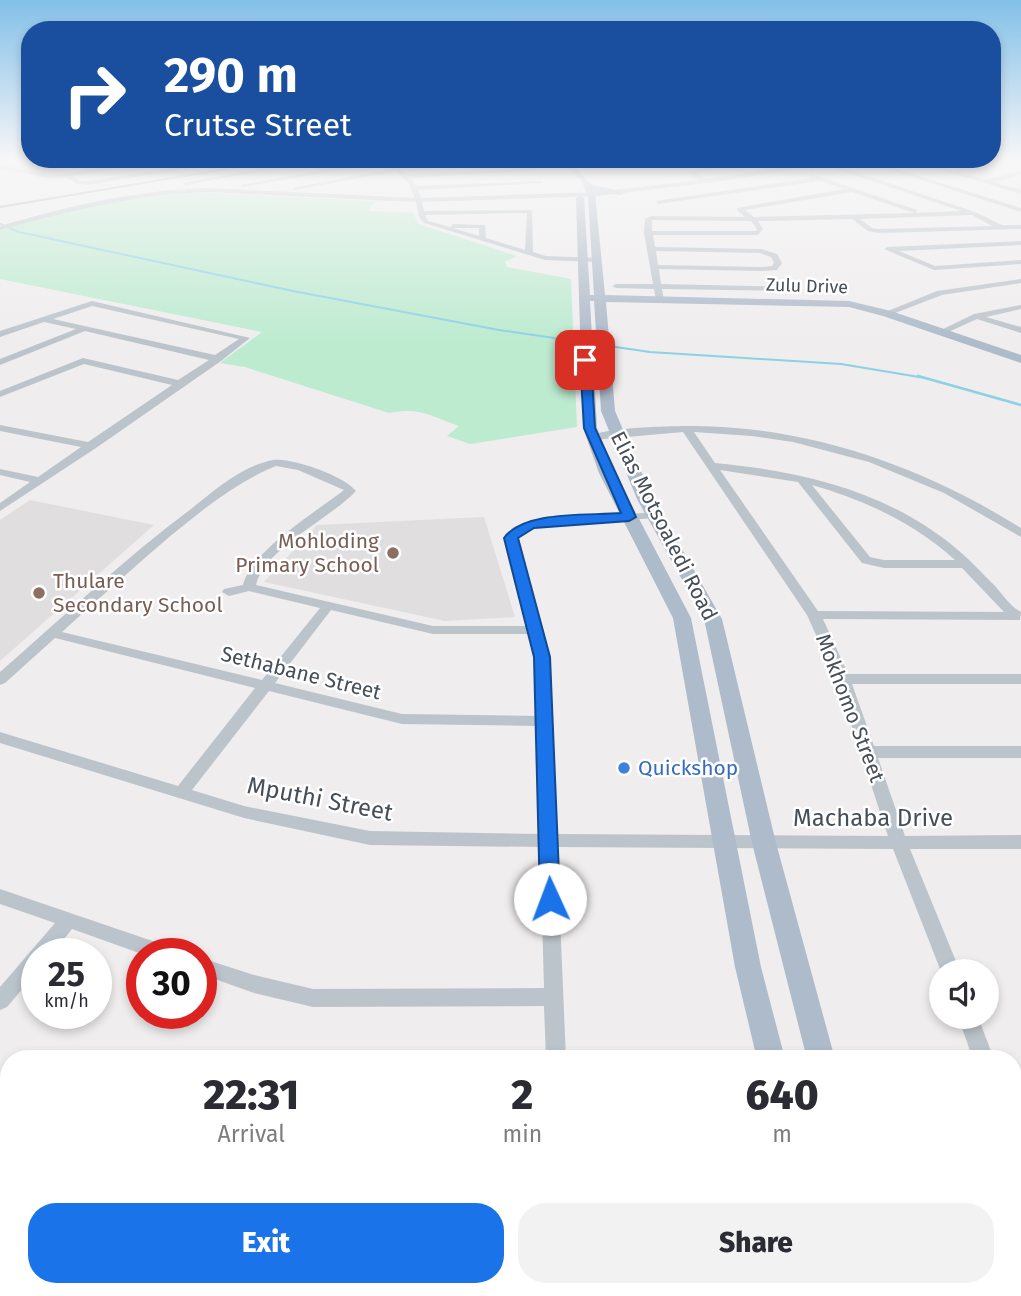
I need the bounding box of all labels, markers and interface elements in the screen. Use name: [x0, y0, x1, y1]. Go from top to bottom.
text: 290 m: [164, 46, 298, 105]
icon: right: [49, 49, 140, 140]
text: Crutse Street: [164, 106, 352, 144]
street label: Zulu Drive: [766, 274, 848, 298]
pin: [555, 330, 615, 390]
icon: arrive: [566, 341, 604, 379]
street label: Elias Motsoaledi Road: [605, 427, 723, 625]
place label: Mohloding Primary School: [235, 528, 379, 578]
marker: Mohloding Primary School: [385, 545, 401, 561]
place label: Thulare Secondary School: [53, 568, 223, 618]
marker: Thulare Secondary School: [31, 585, 47, 601]
street label: Mokhomo Street: [810, 630, 890, 786]
street label: Sethabane Street: [218, 641, 384, 706]
place label: Quickshop: [638, 755, 738, 781]
marker: Quickshop: [616, 760, 632, 776]
street label: Mputhi Street: [245, 771, 396, 827]
street label: Machaba Drive: [793, 804, 953, 832]
position arrow: [513, 862, 587, 936]
speed limit sign: 30: [126, 938, 217, 1029]
text: 25: [48, 953, 85, 995]
map controls: [929, 959, 999, 1029]
button: sound: [929, 959, 999, 1029]
text: km/h: [44, 990, 89, 1012]
text: 22:31: [203, 1070, 299, 1120]
text: 2: [511, 1070, 533, 1120]
text: 640: [745, 1070, 819, 1120]
text: Arrival: [218, 1120, 285, 1148]
text: min: [502, 1120, 542, 1148]
text: m: [772, 1120, 792, 1148]
button: Exit: [28, 1203, 504, 1283]
button: Share: [518, 1203, 994, 1283]

